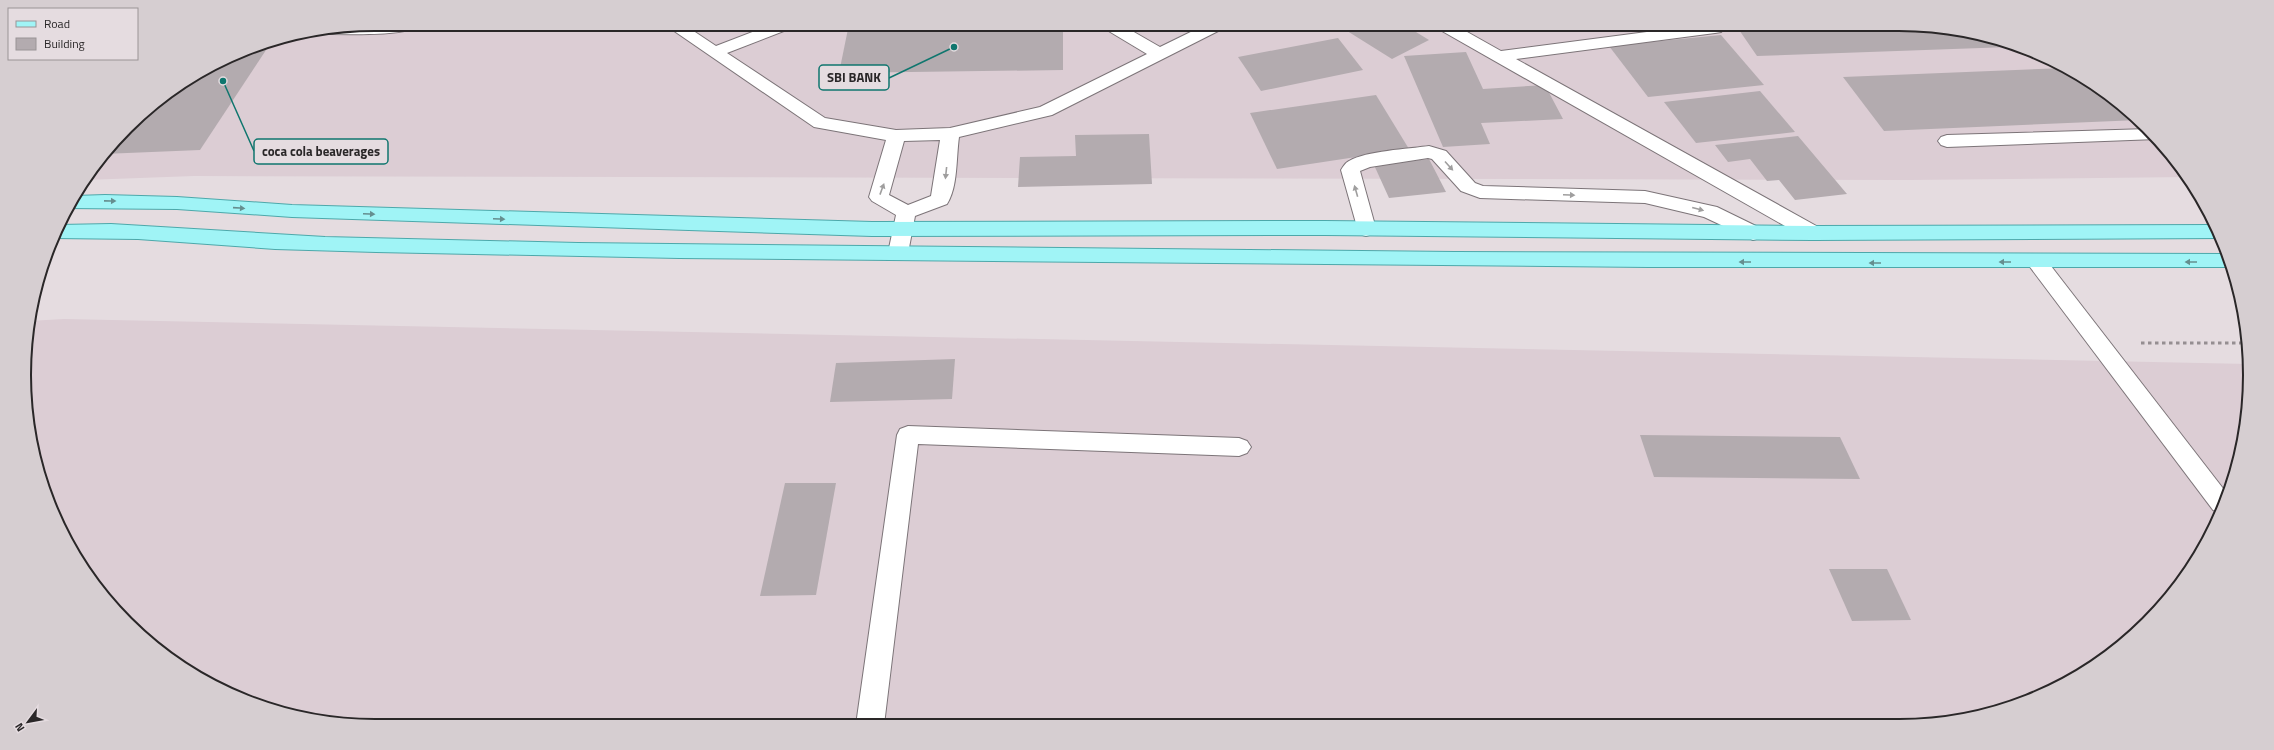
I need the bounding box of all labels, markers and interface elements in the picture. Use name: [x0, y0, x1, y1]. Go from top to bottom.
legend: [8, 8, 138, 60]
text: Road: [44, 14, 70, 33]
text: Building: [44, 34, 85, 53]
callout: SBI BANK: [819, 65, 889, 90]
text: SBI BANK: [827, 67, 881, 87]
callout: coca cola beaverages: [254, 139, 388, 164]
text: coca cola beaverages: [262, 141, 380, 161]
one-way arrow: [1444, 162, 1453, 171]
one-way arrow: [942, 167, 949, 179]
one-way arrow: [879, 182, 885, 194]
one-way arrow: [1353, 185, 1359, 197]
one-way arrow: [1563, 191, 1575, 198]
one-way arrow: [104, 198, 117, 204]
one-way arrow: [233, 204, 245, 211]
one-way arrow: [1692, 206, 1704, 212]
one-way arrow: [363, 211, 376, 217]
one-way arrow: [493, 215, 505, 222]
one-way arrow: [1738, 259, 1751, 265]
one-way arrow: [1998, 259, 2011, 265]
one-way arrow: [2184, 259, 2197, 265]
one-way arrow: [1868, 260, 1881, 266]
north arrow: [8, 702, 48, 742]
text: N: [11, 720, 28, 735]

